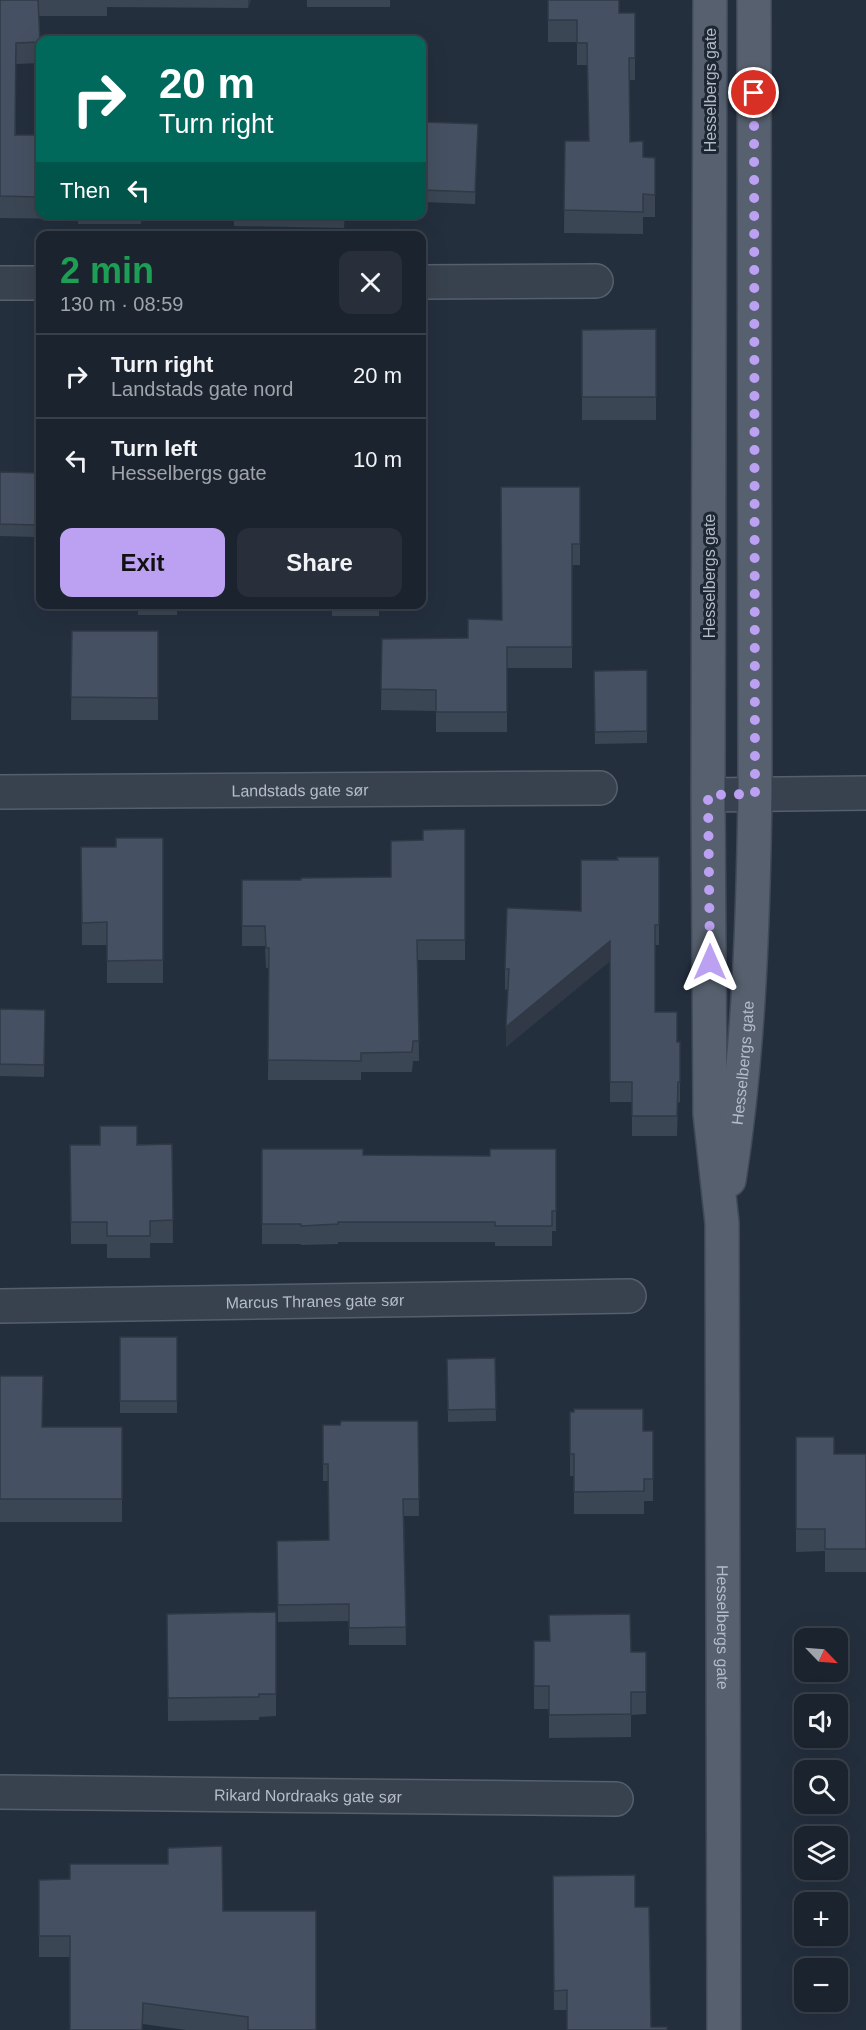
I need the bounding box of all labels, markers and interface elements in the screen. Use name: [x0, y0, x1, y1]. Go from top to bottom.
street label: Hesselbergs gate: [702, 28, 719, 152]
icon: right: [60, 60, 138, 138]
text: 20 m: [159, 60, 255, 107]
pin: [728, 67, 779, 118]
icon: arrive: [737, 76, 770, 109]
text: Turn right: [159, 109, 274, 139]
icon: left: [122, 174, 155, 207]
text: Then: [60, 178, 110, 203]
text: 2 min: [60, 250, 154, 291]
button: close: [339, 251, 402, 314]
text: 130 m · 08:59: [60, 293, 183, 315]
text: Turn right: [111, 352, 213, 377]
icon: right: [60, 360, 93, 393]
text: 20 m: [353, 363, 402, 388]
text: Landstads gate nord: [111, 378, 293, 400]
text: Turn left: [111, 436, 197, 461]
icon: left: [60, 444, 93, 477]
text: 10 m: [353, 447, 402, 472]
text: Hesselbergs gate: [111, 462, 267, 484]
street label: Hesselbergs gate: [701, 514, 718, 638]
button: Exit: [60, 528, 225, 597]
button: Share: [237, 528, 402, 597]
street label: Landstads gate sør: [231, 781, 369, 799]
position arrow: [678, 930, 742, 994]
street label: Hesselbergs gate: [728, 1000, 756, 1126]
street label: Marcus Thranes gate sør: [226, 1291, 405, 1311]
street label: Hesselbergs gate: [714, 1565, 732, 1690]
north arrow: [794, 1628, 848, 1682]
map controls: [794, 1628, 848, 2012]
button: sound: [794, 1694, 848, 1748]
button: search: [794, 1760, 848, 1814]
street label: Rikard Nordraaks gate sør: [214, 1786, 403, 1805]
button: layers: [794, 1826, 848, 1880]
button: +: [794, 1892, 848, 1946]
button: −: [794, 1958, 848, 2012]

